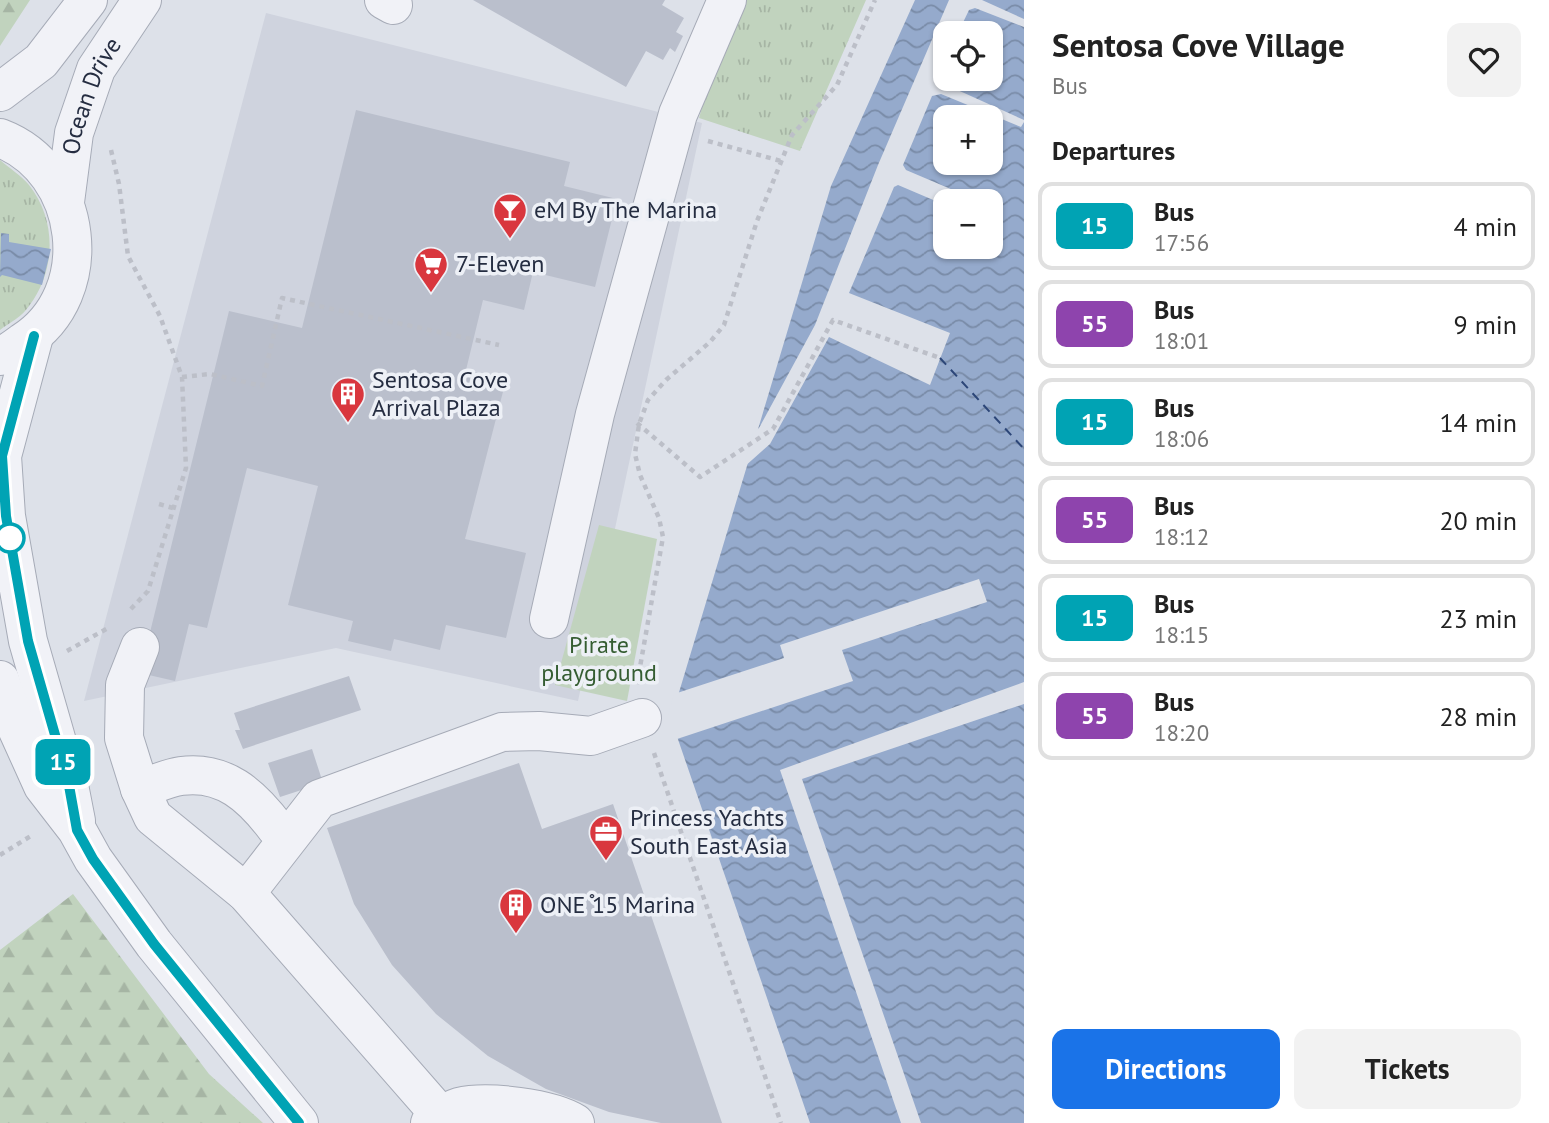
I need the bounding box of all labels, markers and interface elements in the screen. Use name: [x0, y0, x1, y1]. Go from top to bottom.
map controls: [933, 21, 1003, 259]
button: locate: [933, 21, 1003, 91]
text: Sentosa Cove Village: [1052, 23, 1345, 66]
button: heart: [1447, 23, 1521, 97]
street label: Ocean Drive: [55, 31, 128, 156]
text: Bus: [1052, 71, 1088, 100]
button: +: [933, 105, 1003, 175]
text: Departures: [1052, 134, 1175, 167]
button: −: [933, 189, 1003, 259]
bar icon: eM By The Marina: [491, 191, 529, 240]
place label: eM By The Marina: [534, 194, 717, 225]
text: Bus: [1154, 195, 1194, 228]
text: 15: [1081, 210, 1108, 241]
text: 4 min: [1454, 210, 1517, 243]
text: 17:56: [1154, 228, 1209, 257]
supermarket icon: 7-Eleven: [412, 245, 450, 294]
place label: 7-Eleven: [456, 248, 544, 279]
text: Bus: [1154, 293, 1194, 326]
text: 55: [1081, 308, 1108, 339]
text: 9 min: [1454, 308, 1517, 341]
text: 18:01: [1154, 326, 1209, 355]
place label: Sentosa Cove Arrival Plaza: [372, 364, 508, 423]
building icon: Sentosa Cove Arrival Plaza: [329, 375, 367, 424]
text: Bus: [1154, 391, 1194, 424]
text: 15: [1081, 406, 1108, 437]
text: 14 min: [1439, 406, 1517, 439]
text: 18:06: [1154, 424, 1209, 453]
text: Bus: [1154, 489, 1194, 522]
text: 55: [1081, 504, 1108, 535]
text: 20 min: [1439, 504, 1517, 537]
text: 18:12: [1154, 522, 1209, 551]
unlabelled marker: [0, 523, 25, 553]
text: Bus: [1154, 587, 1194, 620]
text: 15: [1081, 602, 1108, 633]
text: 23 min: [1439, 602, 1517, 635]
text: 18:15: [1154, 620, 1209, 649]
park label: Pirate playground: [541, 629, 657, 688]
text: Bus: [1154, 685, 1194, 718]
text: 55: [1081, 700, 1108, 731]
text: 28 min: [1439, 700, 1517, 733]
text: 18:20: [1154, 718, 1209, 747]
line badge: 15: [32, 739, 94, 785]
text: 15: [49, 746, 77, 777]
place label: Princess Yachts South East Asia: [630, 802, 787, 861]
office icon: Princess Yachts South East Asia: [587, 813, 625, 862]
building icon: ONE ̊15 Marina: [497, 886, 535, 935]
place label: ONE ̊15 Marina: [540, 889, 695, 920]
button: Directions: [1052, 1029, 1280, 1109]
button: Tickets: [1294, 1029, 1521, 1109]

